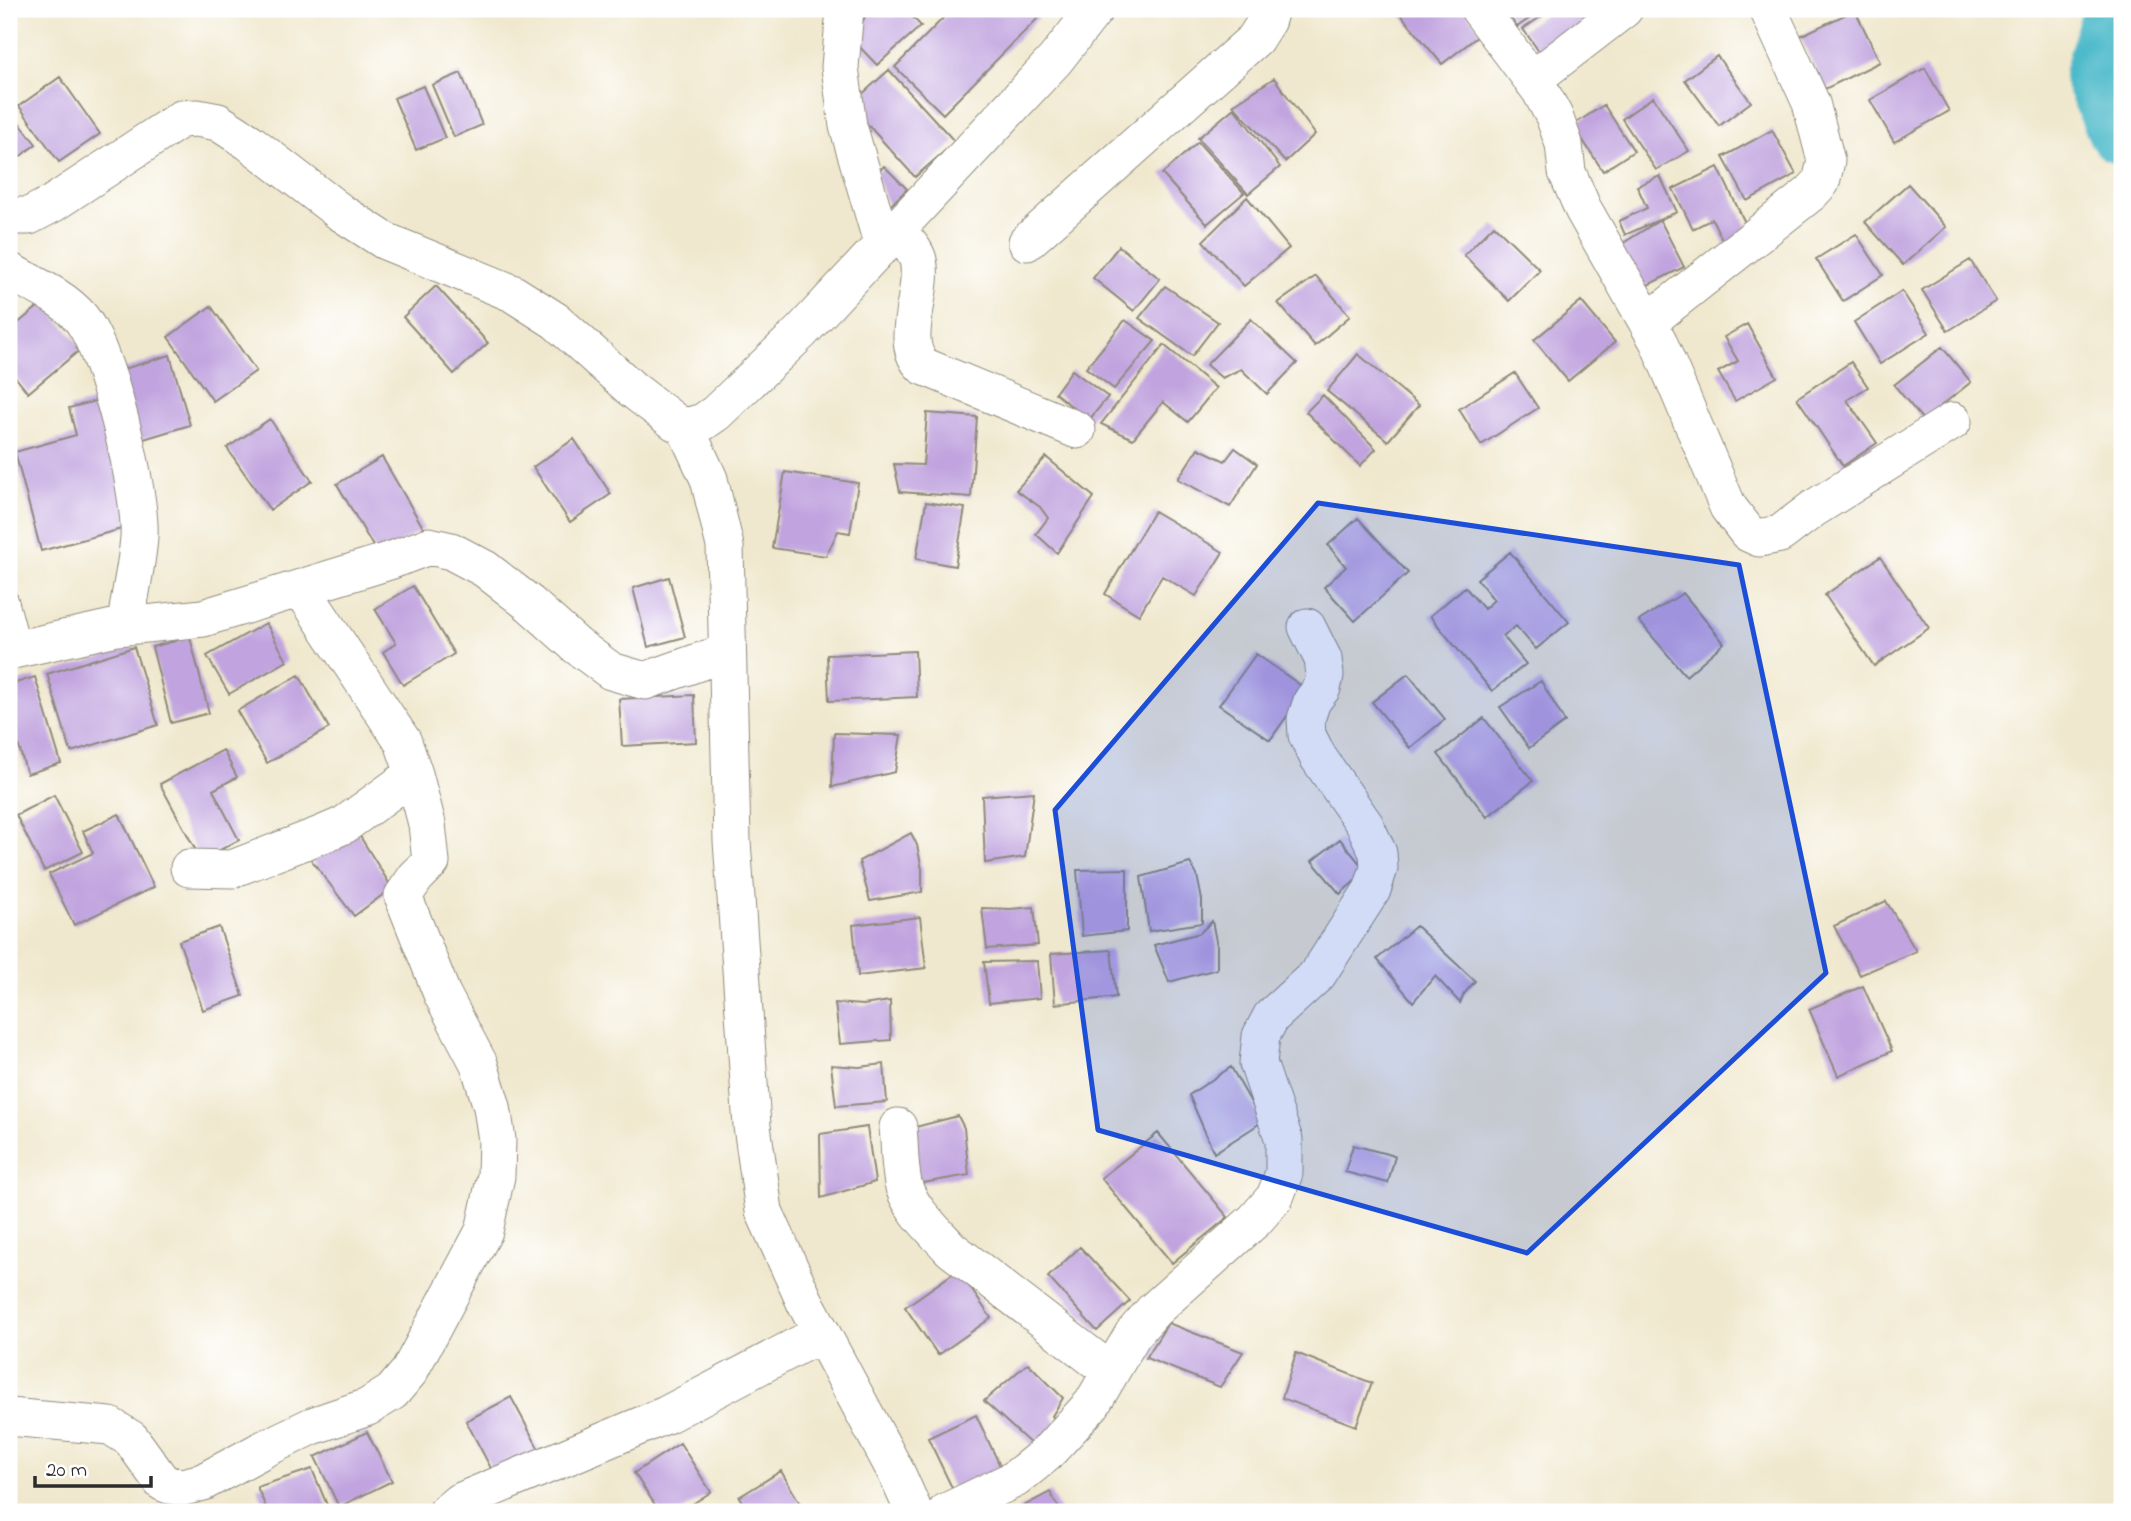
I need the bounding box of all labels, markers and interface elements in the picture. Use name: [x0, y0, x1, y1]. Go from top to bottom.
scale bar: [35, 1444, 150, 1488]
text: 20 m: [46, 1456, 87, 1486]

